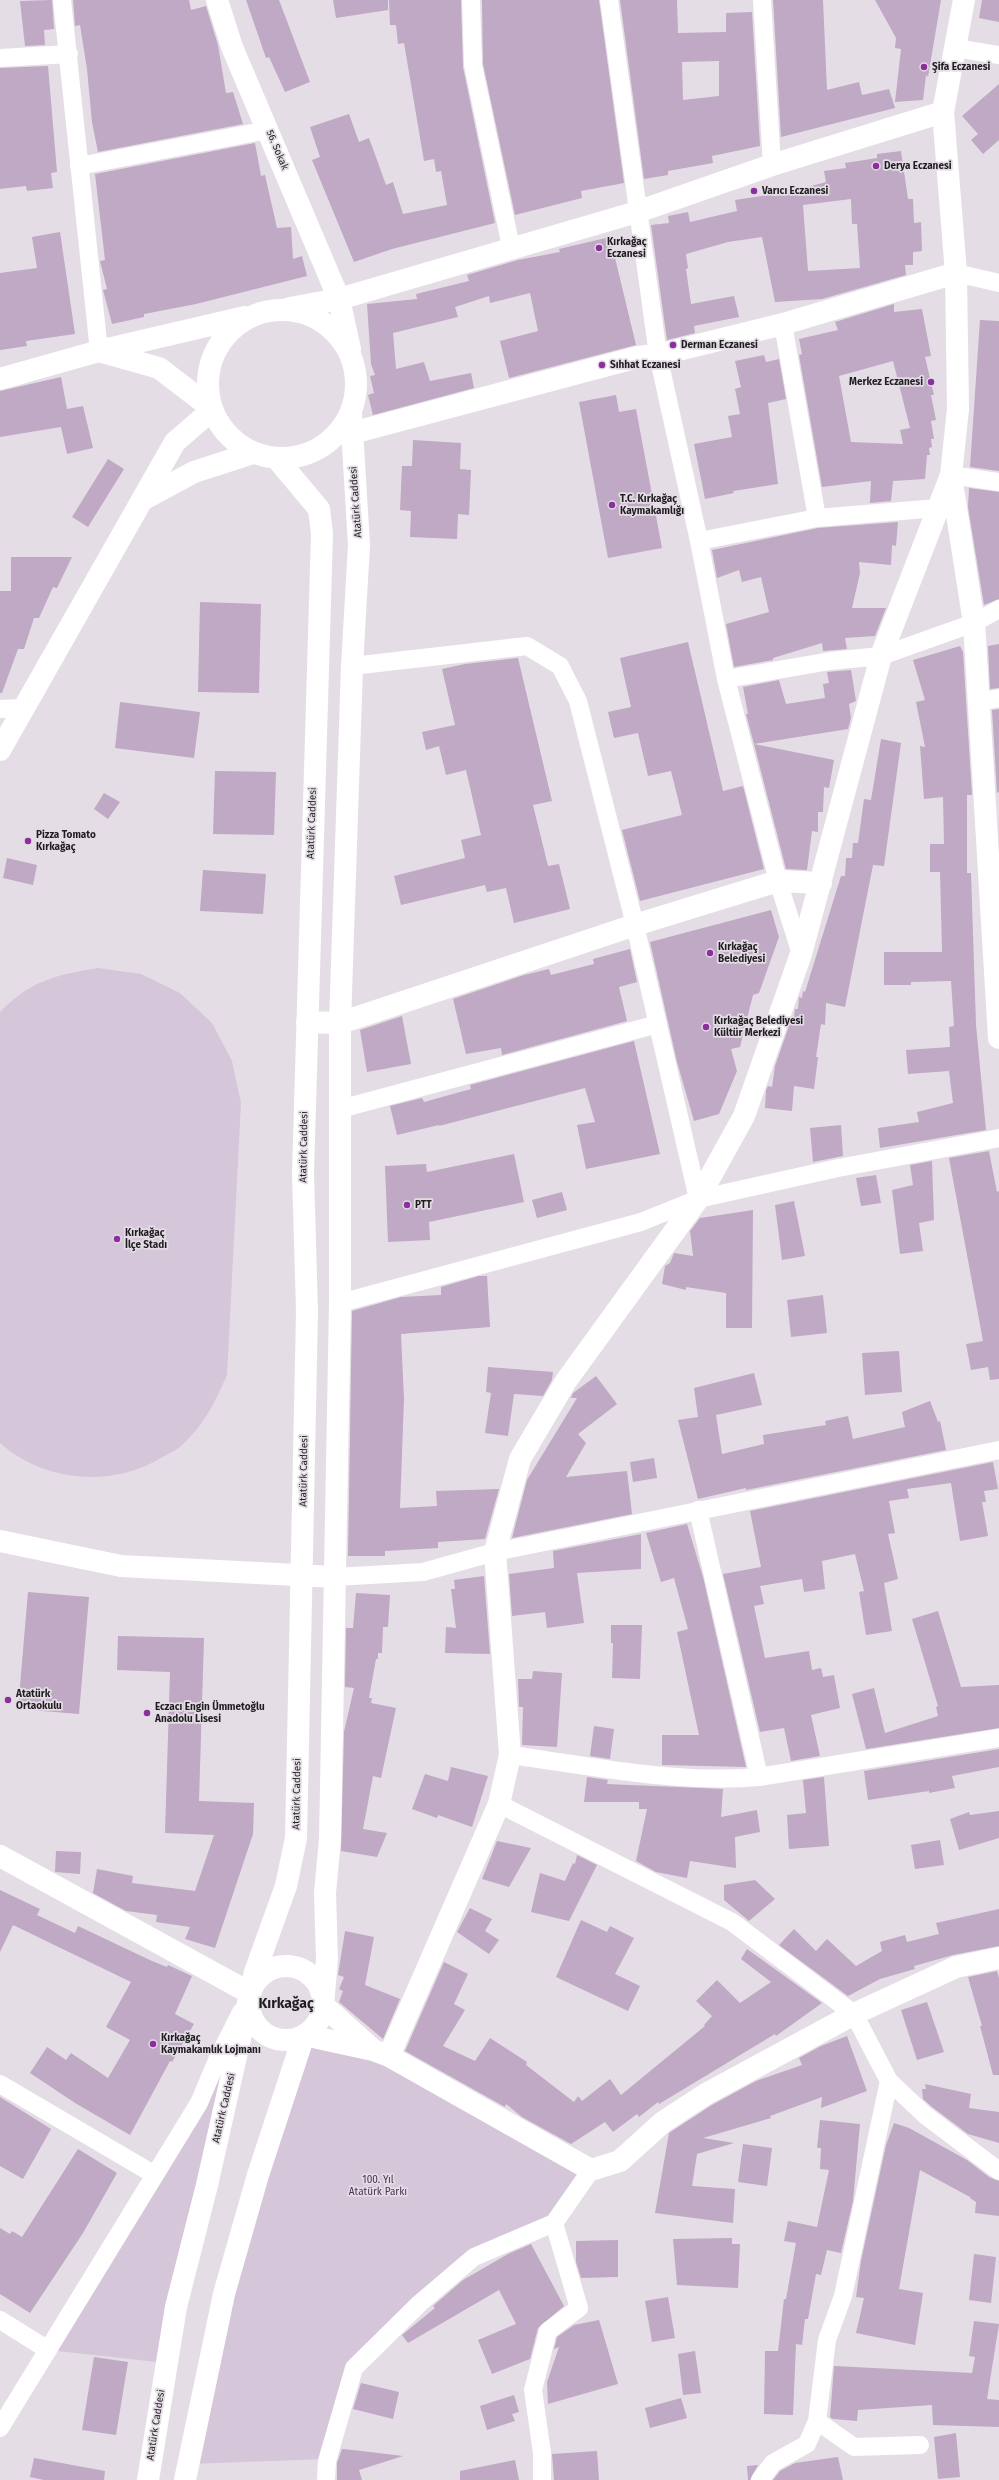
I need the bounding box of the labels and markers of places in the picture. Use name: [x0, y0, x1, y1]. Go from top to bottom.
place label: Şifa Eczanesi: [932, 61, 990, 73]
marker: Şifa Eczanesi: [919, 62, 929, 72]
place label: Derya Eczanesi: [884, 160, 952, 172]
marker: Derya Eczanesi: [871, 161, 881, 171]
place label: Varıcı Eczanesi: [762, 185, 828, 197]
marker: Varıcı Eczanesi: [749, 186, 759, 196]
place label: Kırkağaç Eczanesi: [607, 236, 646, 260]
marker: Kırkağaç Eczanesi: [594, 243, 604, 253]
place label: Derman Eczanesi: [681, 339, 758, 351]
marker: Derman Eczanesi: [668, 340, 678, 350]
place label: Sıhhat Eczanesi: [610, 359, 680, 371]
marker: Sıhhat Eczanesi: [597, 360, 607, 370]
place label: Merkez Eczanesi: [849, 376, 923, 388]
marker: Merkez Eczanesi: [926, 377, 936, 387]
place label: T.C. Kırkağaç Kaymakamlığı: [620, 493, 684, 516]
marker: T.C. Kırkağaç Kaymakamlığı: [607, 500, 617, 510]
place label: Pizza Tomato Kırkağaç: [36, 829, 96, 852]
marker: Pizza Tomato Kırkağaç: [23, 836, 33, 846]
place label: Kırkağaç Belediyesi: [718, 941, 765, 964]
marker: Kırkağaç Belediyesi: [705, 948, 715, 958]
place label: Kırkağaç Belediyesi Kültür Merkezi: [714, 1015, 803, 1038]
marker: Kırkağaç Belediyesi Kültür Merkezi: [701, 1022, 711, 1032]
place label: PTT: [415, 1199, 432, 1211]
marker: PTT: [402, 1200, 412, 1210]
place label: Kırkağaç İlçe Stadı: [125, 1227, 167, 1250]
marker: Kırkağaç İlçe Stadı: [112, 1234, 122, 1244]
place label: Atatürk Ortaokulu: [16, 1688, 62, 1712]
marker: Atatürk Ortaokulu: [3, 1695, 13, 1705]
place label: Eczacı Engin Ümmetoğlu Anadolu Lisesi: [155, 1701, 265, 1724]
marker: Eczacı Engin Ümmetoğlu Anadolu Lisesi: [142, 1708, 152, 1718]
place label: Kırkağaç Kaymakamlık Lojmanı: [161, 2032, 261, 2056]
marker: Kırkağaç Kaymakamlık Lojmanı: [148, 2039, 158, 2049]

